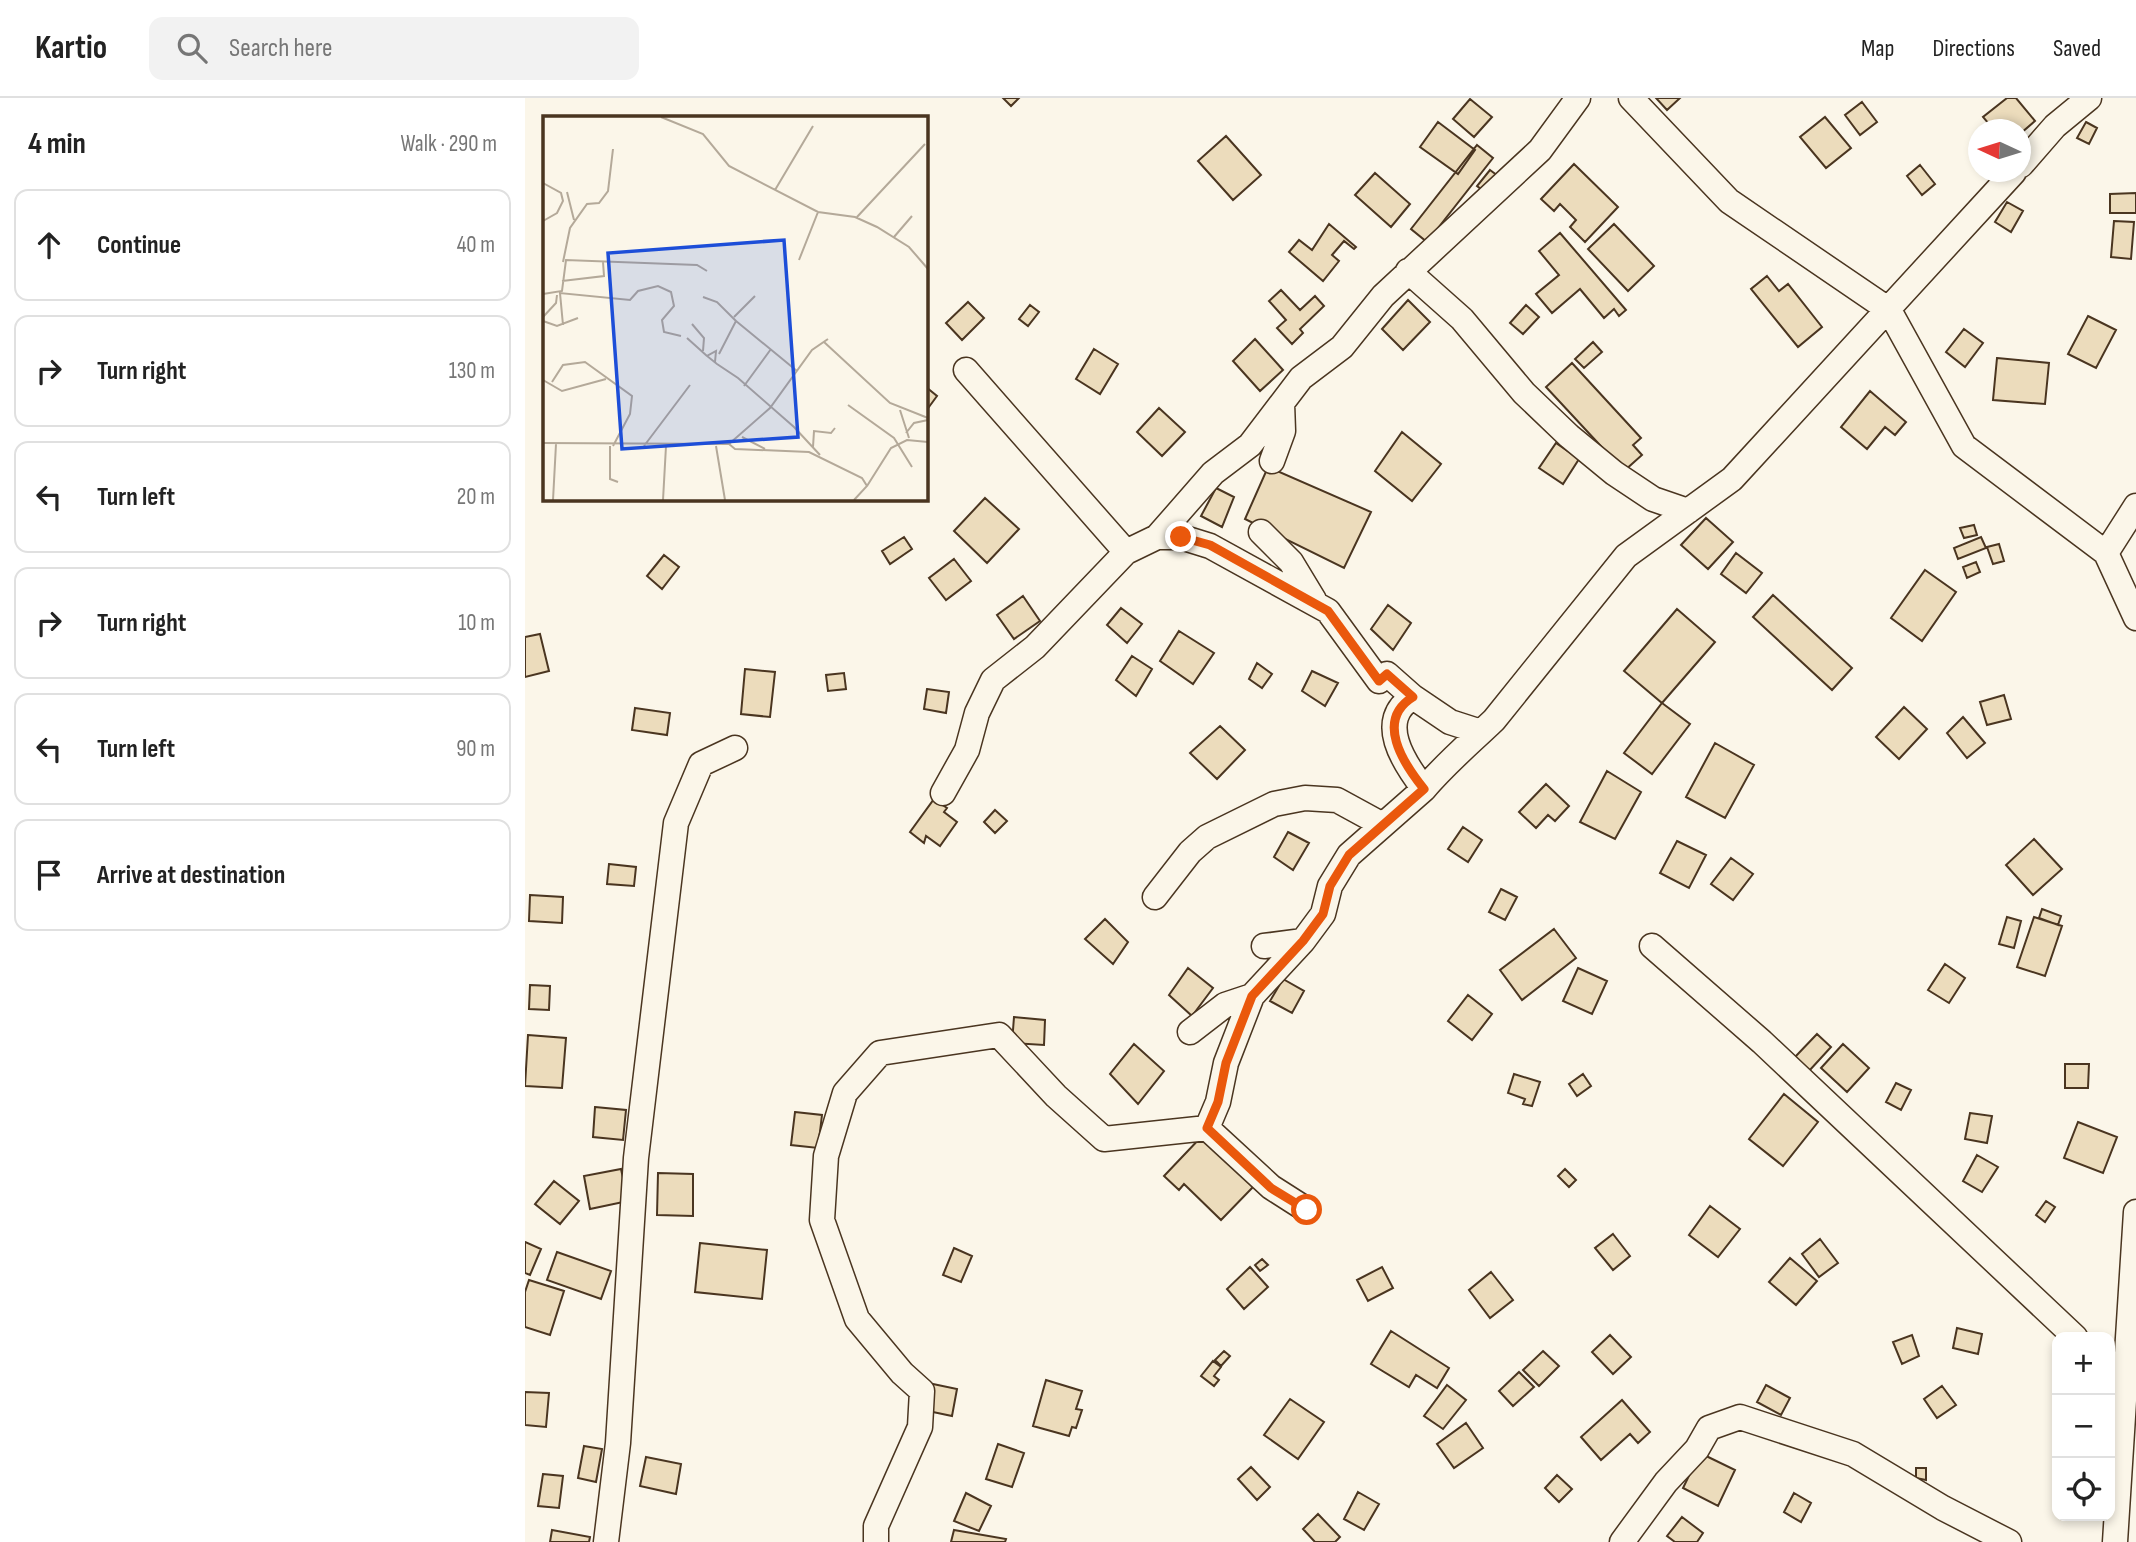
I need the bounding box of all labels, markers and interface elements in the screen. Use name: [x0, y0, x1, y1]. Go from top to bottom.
search box: [149, 17, 639, 80]
text: Kartio: [35, 28, 107, 68]
icon: search: [173, 29, 211, 67]
text: Search here: [229, 33, 332, 64]
text: Map: [1861, 34, 1894, 63]
text: Directions: [1932, 34, 2015, 63]
text: Saved: [2053, 34, 2101, 63]
inset map: [543, 116, 927, 500]
north arrow: [1968, 119, 2031, 182]
text: 4 min: [28, 126, 86, 162]
text: Walk · 290 m: [400, 130, 497, 158]
icon: ahead: [30, 226, 68, 264]
text: Continue: [97, 230, 181, 261]
text: 40 m: [457, 231, 495, 259]
icon: right: [30, 352, 68, 390]
text: Turn right: [97, 356, 186, 387]
text: 130 m: [449, 357, 495, 385]
icon: left: [30, 478, 68, 516]
text: Turn left: [97, 482, 175, 513]
text: 20 m: [457, 483, 495, 511]
route end: [1165, 521, 1196, 552]
icon: right: [30, 604, 68, 642]
text: Turn right: [97, 608, 186, 639]
text: 10 m: [458, 609, 495, 637]
icon: left: [30, 730, 68, 768]
text: Turn left: [97, 734, 175, 765]
text: 90 m: [456, 735, 495, 763]
icon: arrive: [30, 856, 68, 894]
text: Arrive at destination: [97, 860, 285, 891]
route start: [1291, 1194, 1322, 1225]
map controls: [2052, 1332, 2115, 1521]
button: +: [2052, 1332, 2115, 1395]
button: −: [2052, 1395, 2115, 1458]
button: locate: [2052, 1458, 2115, 1521]

